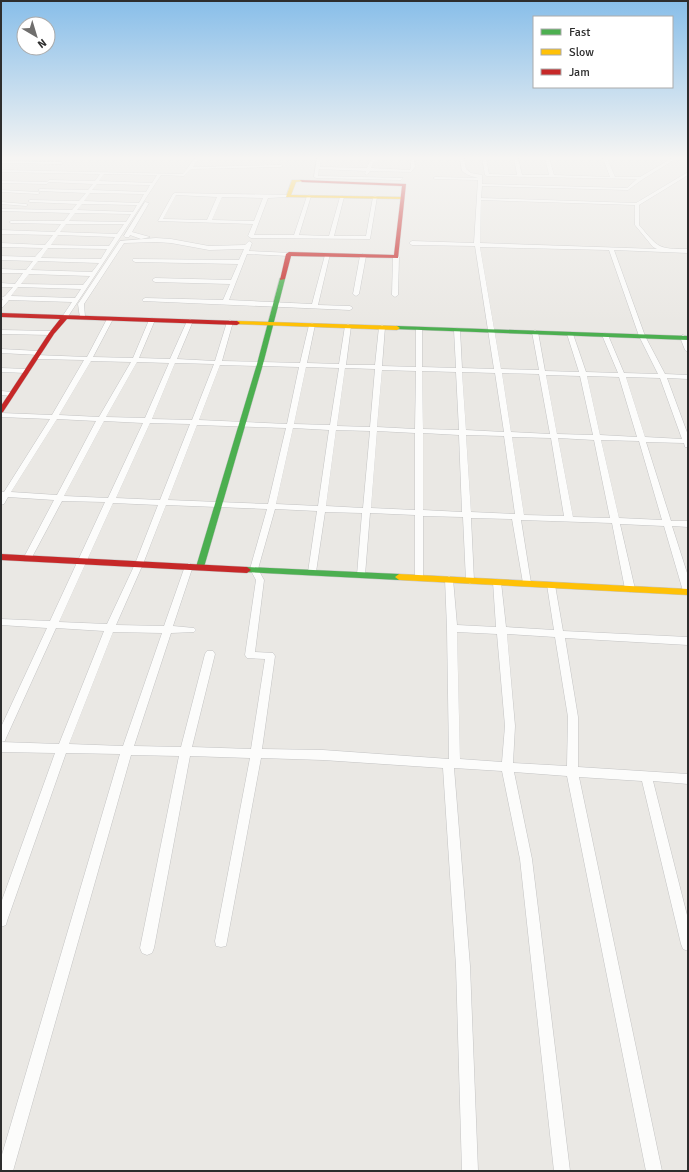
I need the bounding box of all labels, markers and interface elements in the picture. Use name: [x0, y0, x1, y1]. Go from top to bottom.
north arrow: [16, 16, 56, 56]
legend: [533, 16, 673, 88]
text: Fast: [569, 25, 590, 40]
text: N: [35, 36, 49, 51]
text: Slow: [569, 45, 594, 60]
text: Jam: [569, 65, 590, 80]

